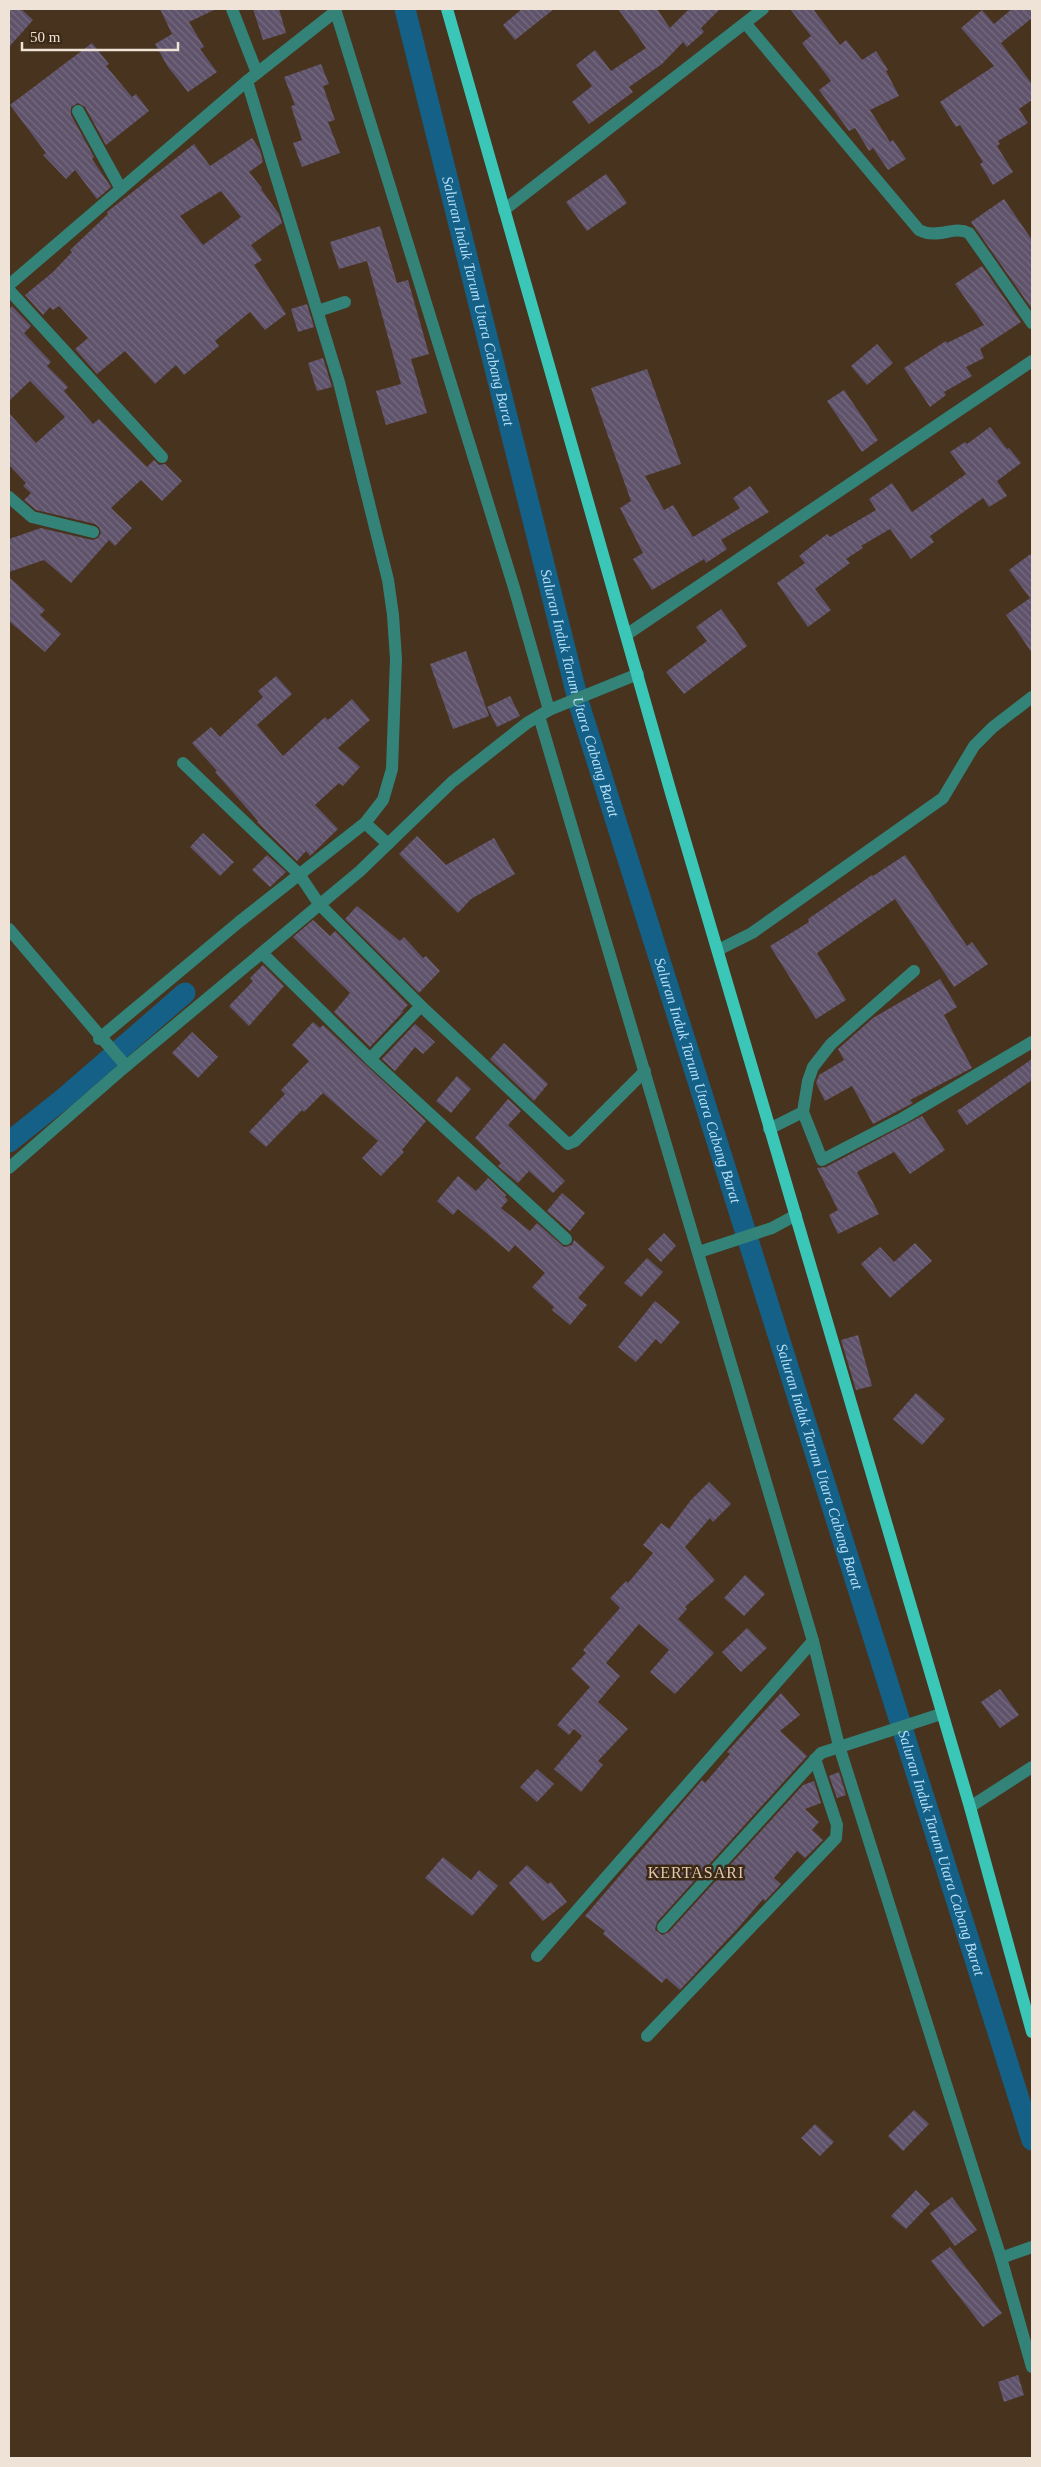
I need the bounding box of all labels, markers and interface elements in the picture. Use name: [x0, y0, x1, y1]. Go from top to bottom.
scale bar: [22, 20, 179, 52]
text: 50 m: [30, 29, 61, 45]
water label: Saluran Induk Tarum Utara Cabang Barat: [439, 175, 517, 428]
water label: Saluran Induk Tarum Utara Cabang Barat: [538, 567, 622, 820]
water label: Saluran Induk Tarum Utara Cabang Barat: [651, 955, 744, 1206]
water label: Saluran Induk Tarum Utara Cabang Barat: [773, 1342, 866, 1592]
water label: Saluran Induk Tarum Utara Cabang Barat: [895, 1728, 988, 1978]
district label: KERTASARI: [648, 1864, 744, 1881]

